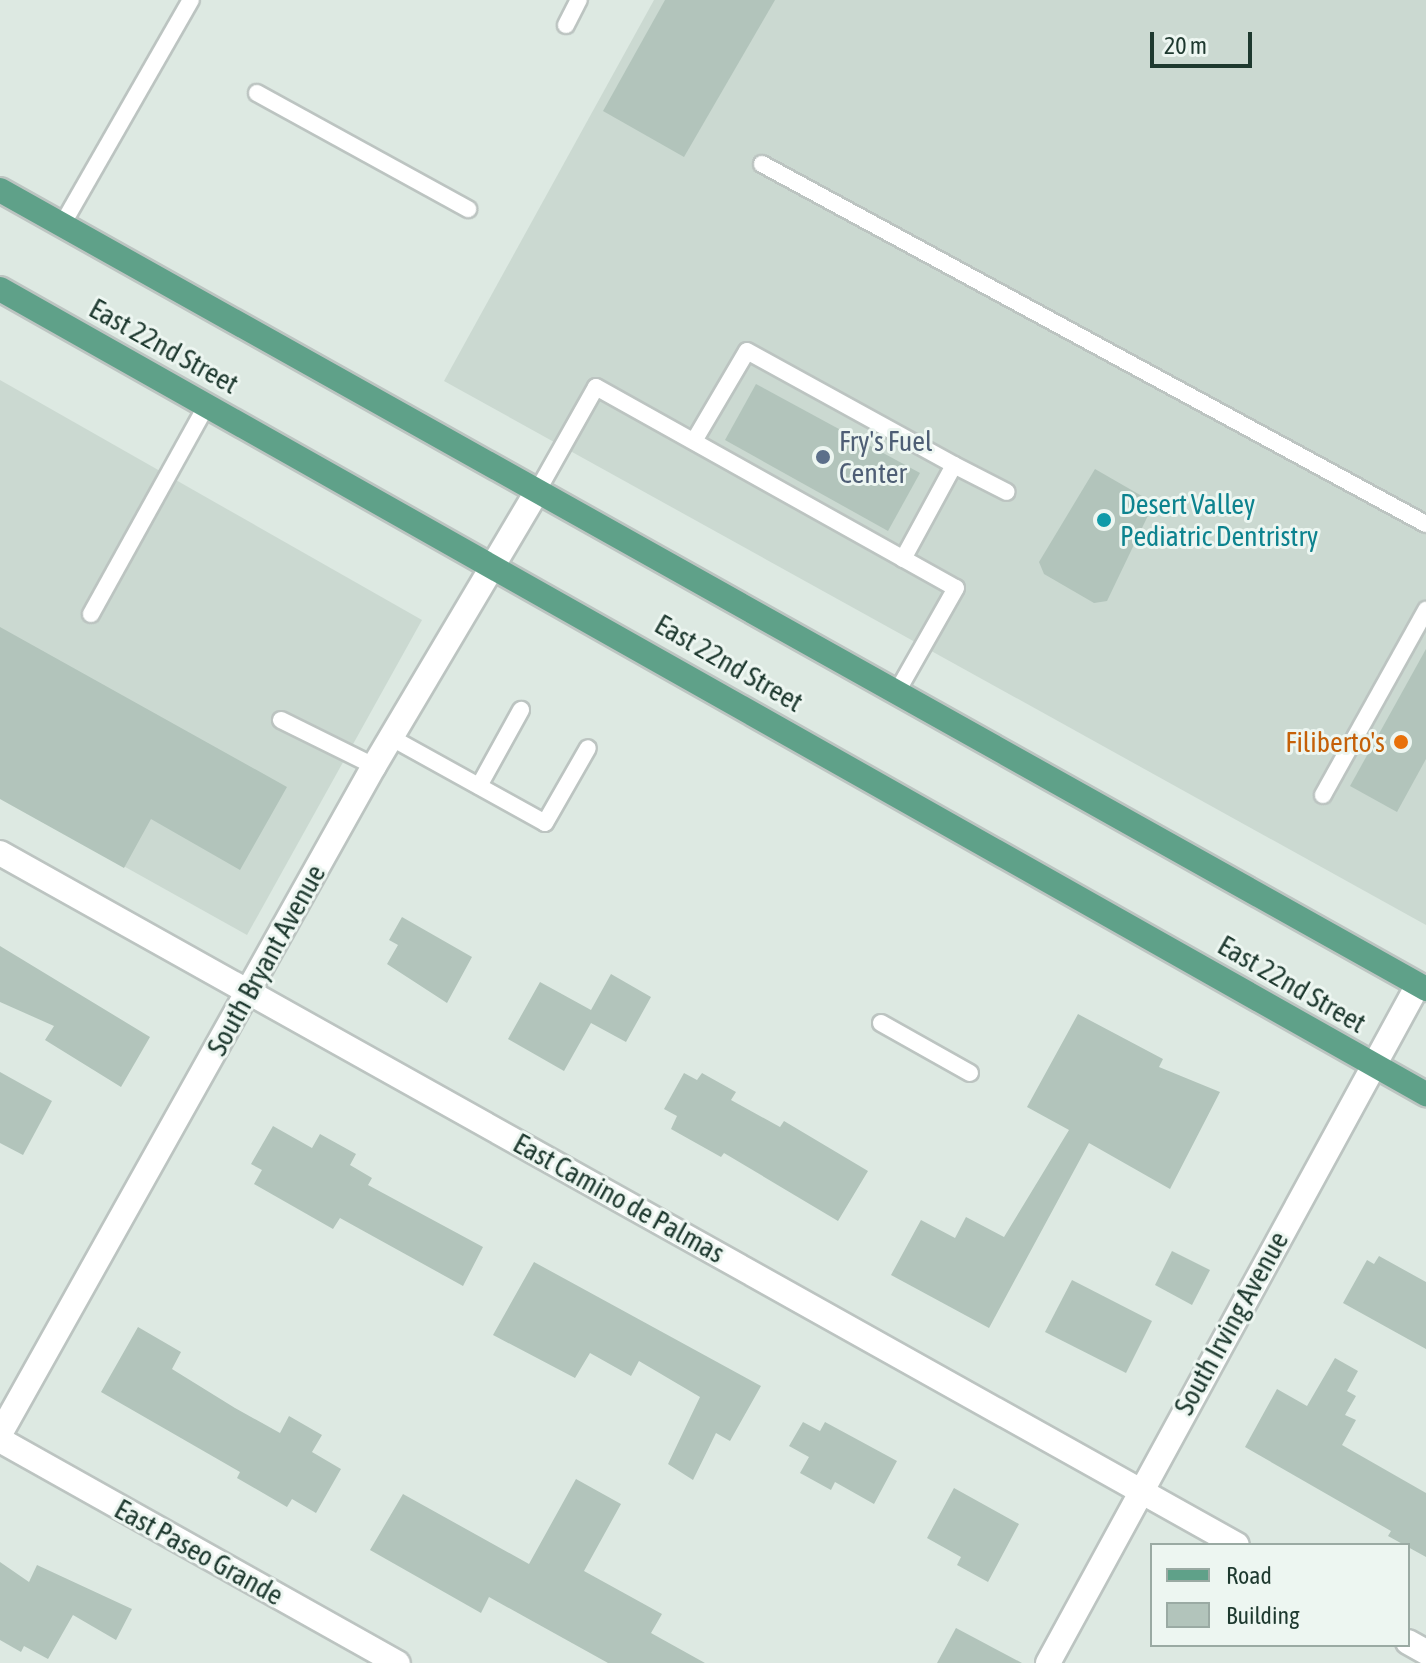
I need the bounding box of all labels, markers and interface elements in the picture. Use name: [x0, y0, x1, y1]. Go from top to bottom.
scale bar: [1154, 16, 1256, 66]
text: 20 m: [1164, 32, 1207, 59]
street label: East 22nd Street: [84, 291, 244, 401]
place label: Fry's Fuel Center: [839, 424, 932, 490]
marker: Fry's Fuel Center: [814, 448, 832, 466]
place label: Desert Valley Pediatric Dentristry: [1120, 487, 1318, 553]
marker: Desert Valley Pediatric Dentristry: [1095, 511, 1113, 529]
street label: East 22nd Street: [649, 607, 809, 719]
place label: Filiberto's: [1285, 725, 1385, 759]
marker: Filiberto's: [1392, 733, 1410, 751]
street label: South Bryant Avenue: [200, 859, 332, 1061]
street label: East 22nd Street: [1212, 928, 1372, 1040]
street label: East Camino de Palmas: [508, 1126, 730, 1270]
street label: South Irving Avenue: [1167, 1226, 1295, 1420]
street label: East Paseo Grande: [109, 1492, 289, 1612]
legend: [1150, 1543, 1410, 1647]
text: Road: [1226, 1562, 1272, 1589]
text: Building: [1226, 1602, 1299, 1629]

